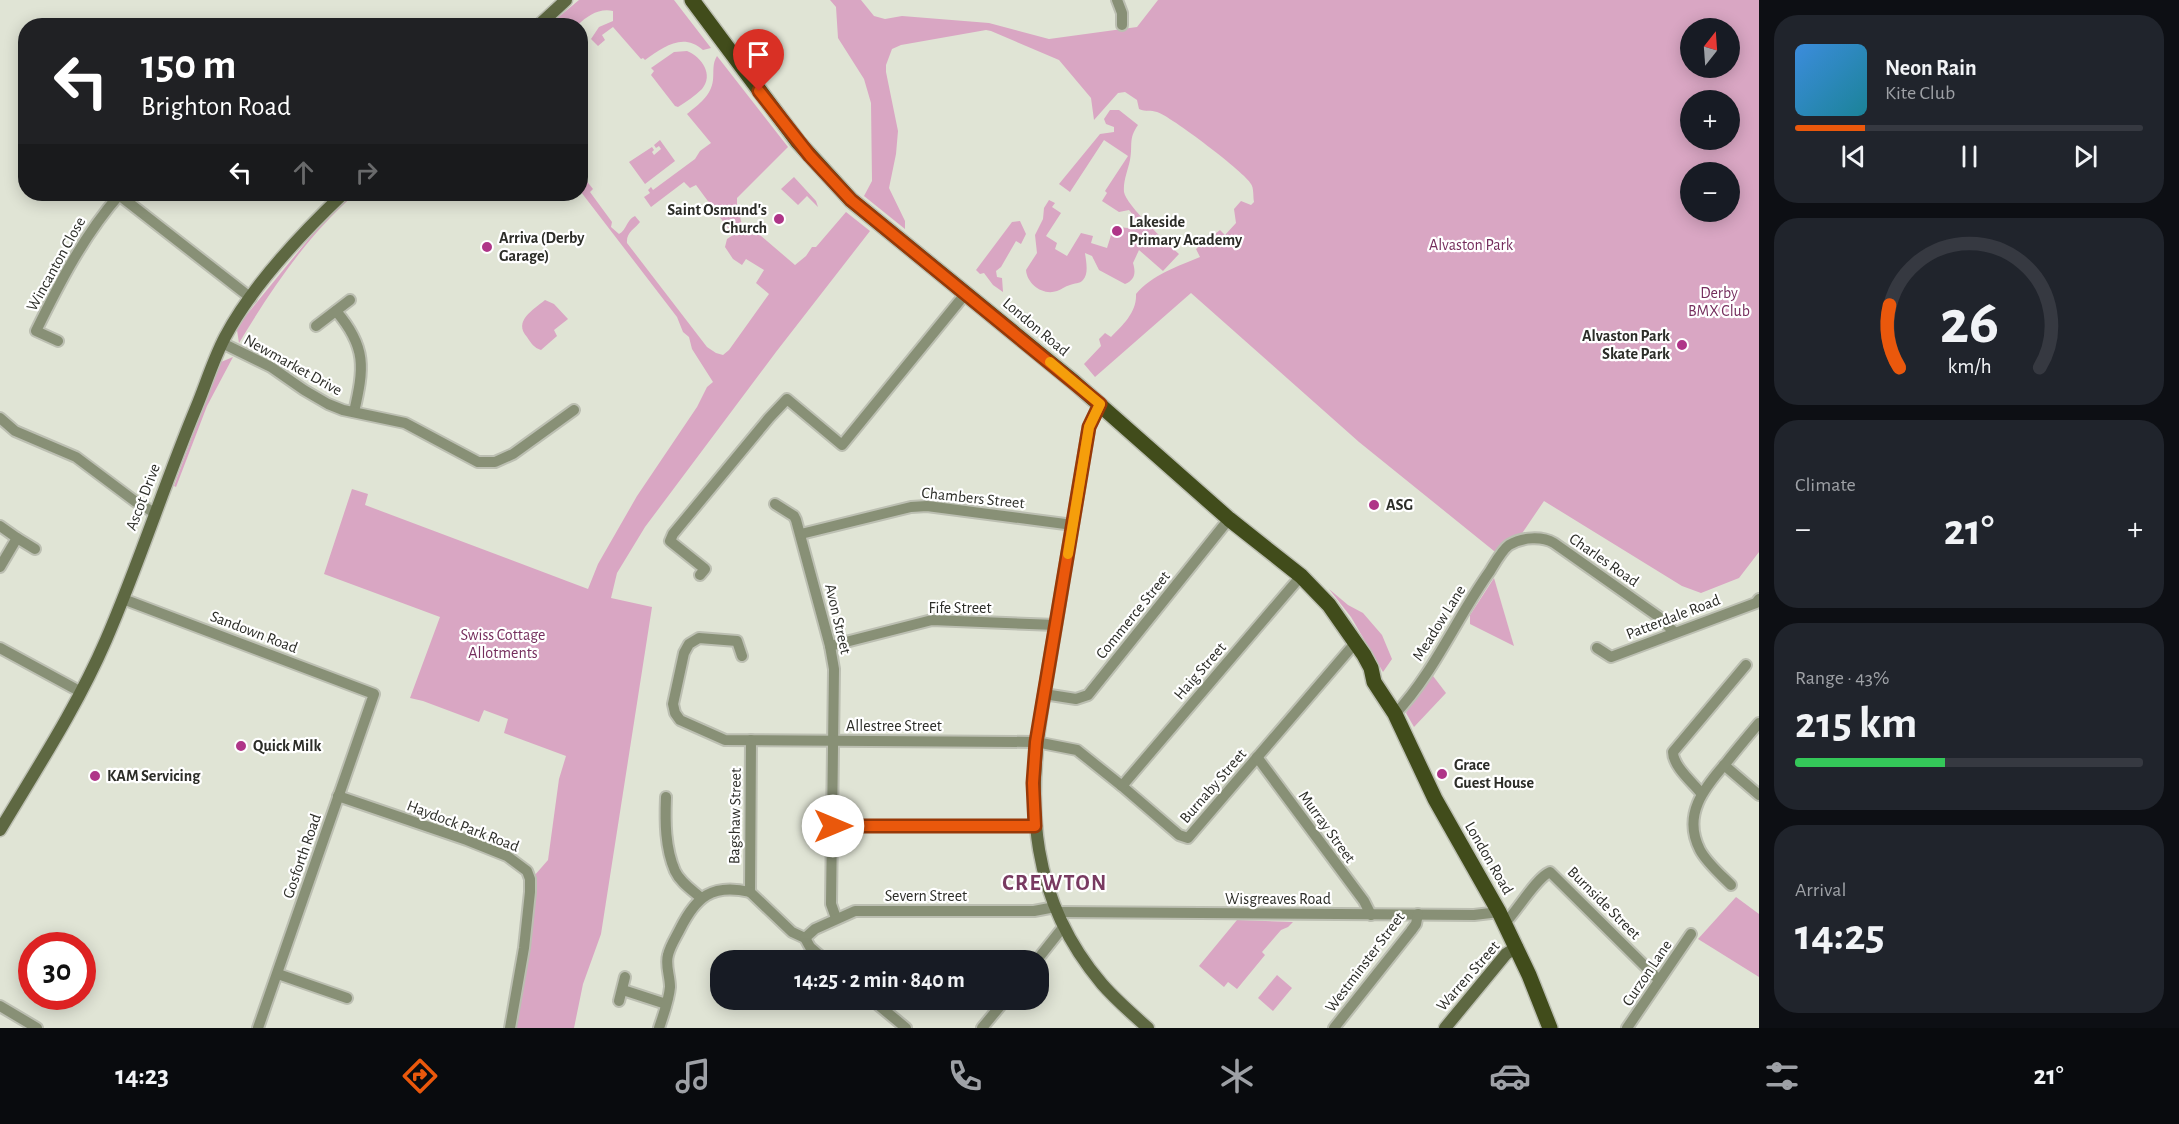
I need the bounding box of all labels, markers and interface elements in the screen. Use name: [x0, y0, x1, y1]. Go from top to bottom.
north arrow: [1680, 18, 1740, 78]
map controls: [1680, 18, 1740, 222]
pin: [733, 29, 784, 91]
icon: arrive: [742, 38, 775, 71]
icon: left: [42, 42, 120, 120]
text: 150 m: [141, 44, 236, 86]
text: Neon Rain: [1885, 57, 1977, 79]
text: Kite Club: [1885, 83, 1955, 103]
button: +: [1680, 90, 1740, 150]
text: Brighton Road: [141, 93, 291, 120]
icon: previous: [1837, 140, 1870, 173]
icon: pause: [1953, 140, 1986, 173]
icon: next: [2069, 140, 2102, 173]
icon: left: [224, 156, 257, 189]
icon: ahead: [287, 156, 320, 189]
icon: right: [350, 156, 383, 189]
button: −: [1680, 162, 1740, 222]
place label: Saint Osmund's Church: [667, 202, 767, 236]
marker: Saint Osmund's Church: [772, 212, 786, 226]
street label: Wincanton Close: [24, 214, 88, 314]
place label: Lakeside Primary Academy: [1129, 214, 1243, 249]
marker: Lakeside Primary Academy: [1110, 224, 1124, 238]
place label: Arriva (Derby Garage): [499, 230, 585, 264]
park label: Alvaston Park: [1429, 237, 1514, 253]
marker: Arriva (Derby Garage): [480, 240, 494, 254]
park label: Derby BMX Club: [1688, 285, 1750, 319]
text: 26: [1939, 293, 1999, 355]
street label: London Road: [1000, 295, 1072, 359]
place label: Alvaston Park Skate Park: [1582, 328, 1670, 362]
street label: Newmarket Drive: [241, 331, 345, 399]
marker: Alvaston Park Skate Park: [1675, 338, 1689, 352]
text: km/h: [1947, 357, 1991, 378]
street label: Ascot Drive: [123, 461, 163, 533]
text: Climate: [1795, 475, 1856, 495]
street label: Chambers Street: [921, 485, 1025, 511]
place label: ASG: [1386, 497, 1413, 513]
marker: ASG: [1367, 498, 1381, 512]
text: 21°: [1944, 508, 1994, 553]
text: −: [1795, 513, 1811, 546]
text: +: [2127, 513, 2143, 546]
street label: Charles Road: [1566, 530, 1642, 590]
street label: Commerce Street: [1093, 568, 1173, 662]
street label: Avon Street: [822, 582, 854, 656]
street label: Meadow Lane: [1409, 582, 1469, 664]
street label: Patterdale Road: [1624, 592, 1722, 642]
street label: Fife Street: [928, 600, 992, 616]
street label: Sandown Road: [208, 608, 300, 656]
park label: Swiss Cottage Allotments: [461, 627, 546, 661]
street label: Haig Street: [1171, 639, 1229, 703]
text: Range · 43%: [1795, 668, 1890, 688]
text: 215 km: [1795, 701, 1917, 746]
street label: Allestree Street: [846, 718, 942, 734]
place label: Quick Milk: [253, 738, 321, 755]
marker: Quick Milk: [234, 739, 248, 753]
street label: Burnaby Street: [1177, 746, 1250, 827]
place label: Grace Guest House: [1454, 757, 1534, 791]
marker: Grace Guest House: [1435, 767, 1449, 781]
place label: KAM Servicing: [107, 768, 201, 784]
street label: Bagshaw Street: [726, 768, 744, 864]
marker: KAM Servicing: [88, 769, 102, 783]
street label: Murray Street: [1295, 788, 1358, 867]
position arrow: [801, 794, 865, 858]
street label: Haydock Park Road: [404, 797, 521, 856]
street label: Gosforth Road: [280, 812, 324, 900]
street label: London Road: [1462, 819, 1516, 897]
street label: Burnside Street: [1564, 863, 1644, 943]
district label: CREWTON: [1002, 872, 1108, 894]
text: Arrival: [1795, 880, 1846, 900]
street label: Severn Street: [885, 888, 967, 904]
street label: Wisgreaves Road: [1225, 891, 1331, 907]
street label: Westminster Street: [1322, 909, 1408, 1015]
text: 14:25: [1795, 913, 1885, 958]
speed limit sign: 30: [18, 932, 96, 1010]
street label: Curzon Lane: [1619, 937, 1675, 1009]
street label: Warren Street: [1433, 938, 1503, 1014]
text: 14:25 · 2 min · 840 m: [794, 969, 965, 991]
icon: directions: [399, 1055, 441, 1097]
icon: music: [672, 1055, 714, 1097]
icon: phone: [944, 1055, 986, 1097]
icon: climate: [1216, 1055, 1258, 1097]
icon: car: [1489, 1055, 1531, 1097]
icon: filters: [1761, 1055, 1803, 1097]
text: 14:23: [115, 1062, 169, 1089]
text: 21°: [2033, 1062, 2064, 1089]

